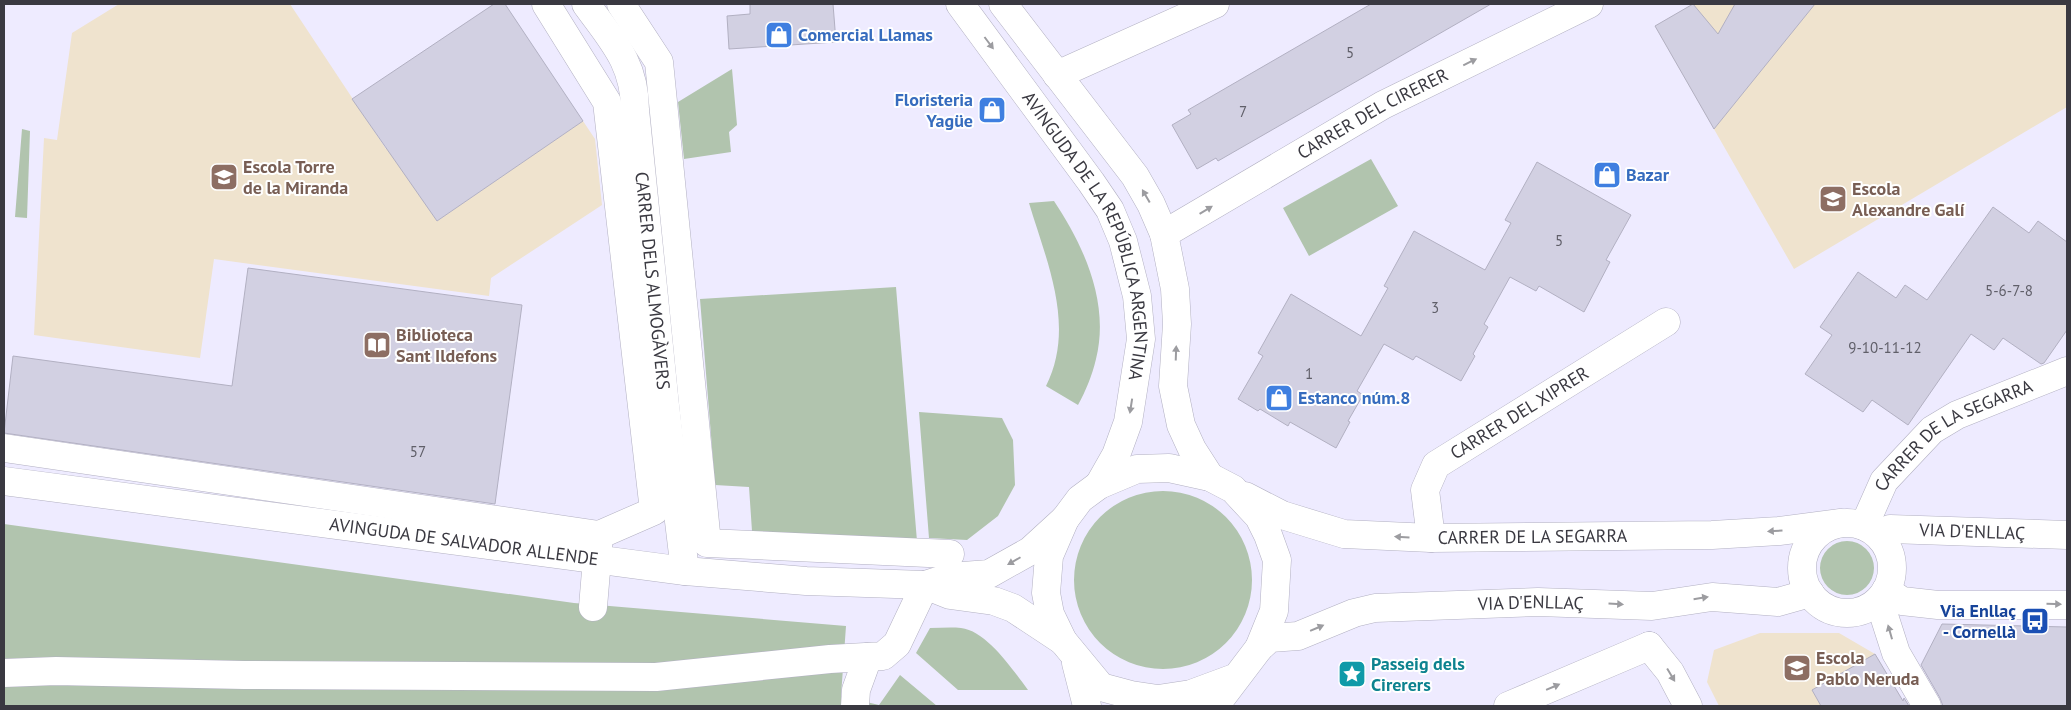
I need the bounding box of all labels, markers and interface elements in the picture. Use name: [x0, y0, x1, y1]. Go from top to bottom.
shop icon: Comercial Llamas: [764, 20, 794, 50]
place label: Comercial Llamas: [798, 23, 933, 46]
one-way arrow: [984, 36, 994, 50]
house number: 5: [1346, 43, 1354, 62]
one-way arrow: [1463, 58, 1477, 66]
street label: CARRER DEL CIRERER: [1293, 63, 1452, 164]
street label: AVINGUDA DE LA REPÚBLICA ARGENTINA: [1017, 87, 1153, 383]
place label: Floristeria Yagüe: [895, 88, 973, 132]
shop icon: Floristeria Yagüe: [977, 95, 1007, 125]
house number: 7: [1239, 102, 1247, 121]
place label: Escola Torre de la Miranda: [243, 155, 348, 199]
shop icon: Bazar: [1592, 160, 1622, 190]
school or university icon: Escola Torre de la Miranda: [209, 162, 239, 192]
place label: Bazar: [1626, 163, 1670, 186]
street label: CARRER DELS ALMOGÀVERS: [630, 171, 675, 391]
place label: Escola Alexandre Galí: [1852, 177, 1965, 221]
school or university icon: Escola Alexandre Galí: [1818, 184, 1848, 214]
one-way arrow: [1142, 189, 1150, 203]
one-way arrow: [1200, 205, 1213, 214]
house number: 5: [1555, 231, 1563, 250]
house number: 5-6-7-8: [1985, 281, 2033, 300]
house number: 3: [1431, 298, 1439, 317]
place label: Biblioteca Sant Ildefons: [396, 323, 498, 367]
library icon: Biblioteca Sant Ildefons: [362, 330, 392, 360]
house number: 9-10-11-12: [1848, 338, 1922, 357]
one-way arrow: [1172, 345, 1180, 361]
street label: CARRER DEL XIPRER: [1446, 361, 1593, 464]
house number: 1: [1305, 364, 1313, 383]
street label: CARRER DE LA SEGARRA: [1869, 374, 2036, 495]
shop icon: Estanco núm.8: [1264, 383, 1294, 413]
place label: Estanco núm.8: [1298, 386, 1410, 409]
one-way arrow: [1126, 398, 1134, 414]
house number: 57: [410, 442, 426, 461]
street label: AVINGUDA DE SALVADOR ALLENDE: [328, 512, 600, 570]
street label: VIA D'ENLLAÇ: [1918, 518, 2026, 545]
street label: CARRER DE LA SEGARRA: [1438, 524, 1628, 549]
one-way arrow: [1767, 528, 1783, 536]
one-way arrow: [1394, 532, 1410, 540]
one-way arrow: [1007, 557, 1022, 565]
street label: VIA D'ENLLAÇ: [1476, 590, 1584, 615]
one-way arrow: [1693, 594, 1709, 602]
place label: Via Enllaç - Cornellà: [1939, 599, 2016, 643]
one-way arrow: [2046, 600, 2062, 608]
one-way arrow: [1608, 601, 1624, 609]
bus stop icon: Via Enllaç - Cornellà: [2020, 606, 2050, 636]
one-way arrow: [1310, 624, 1324, 632]
one-way arrow: [1885, 624, 1893, 639]
place label: Escola Pablo Neruda: [1816, 646, 1920, 690]
place label: Passeig dels Cirerers: [1371, 652, 1465, 696]
school or university icon: Escola Pablo Neruda: [1782, 653, 1812, 683]
place icon: Passeig dels Cirerers: [1337, 659, 1367, 689]
one-way arrow: [1666, 668, 1675, 681]
one-way arrow: [1546, 683, 1560, 691]

